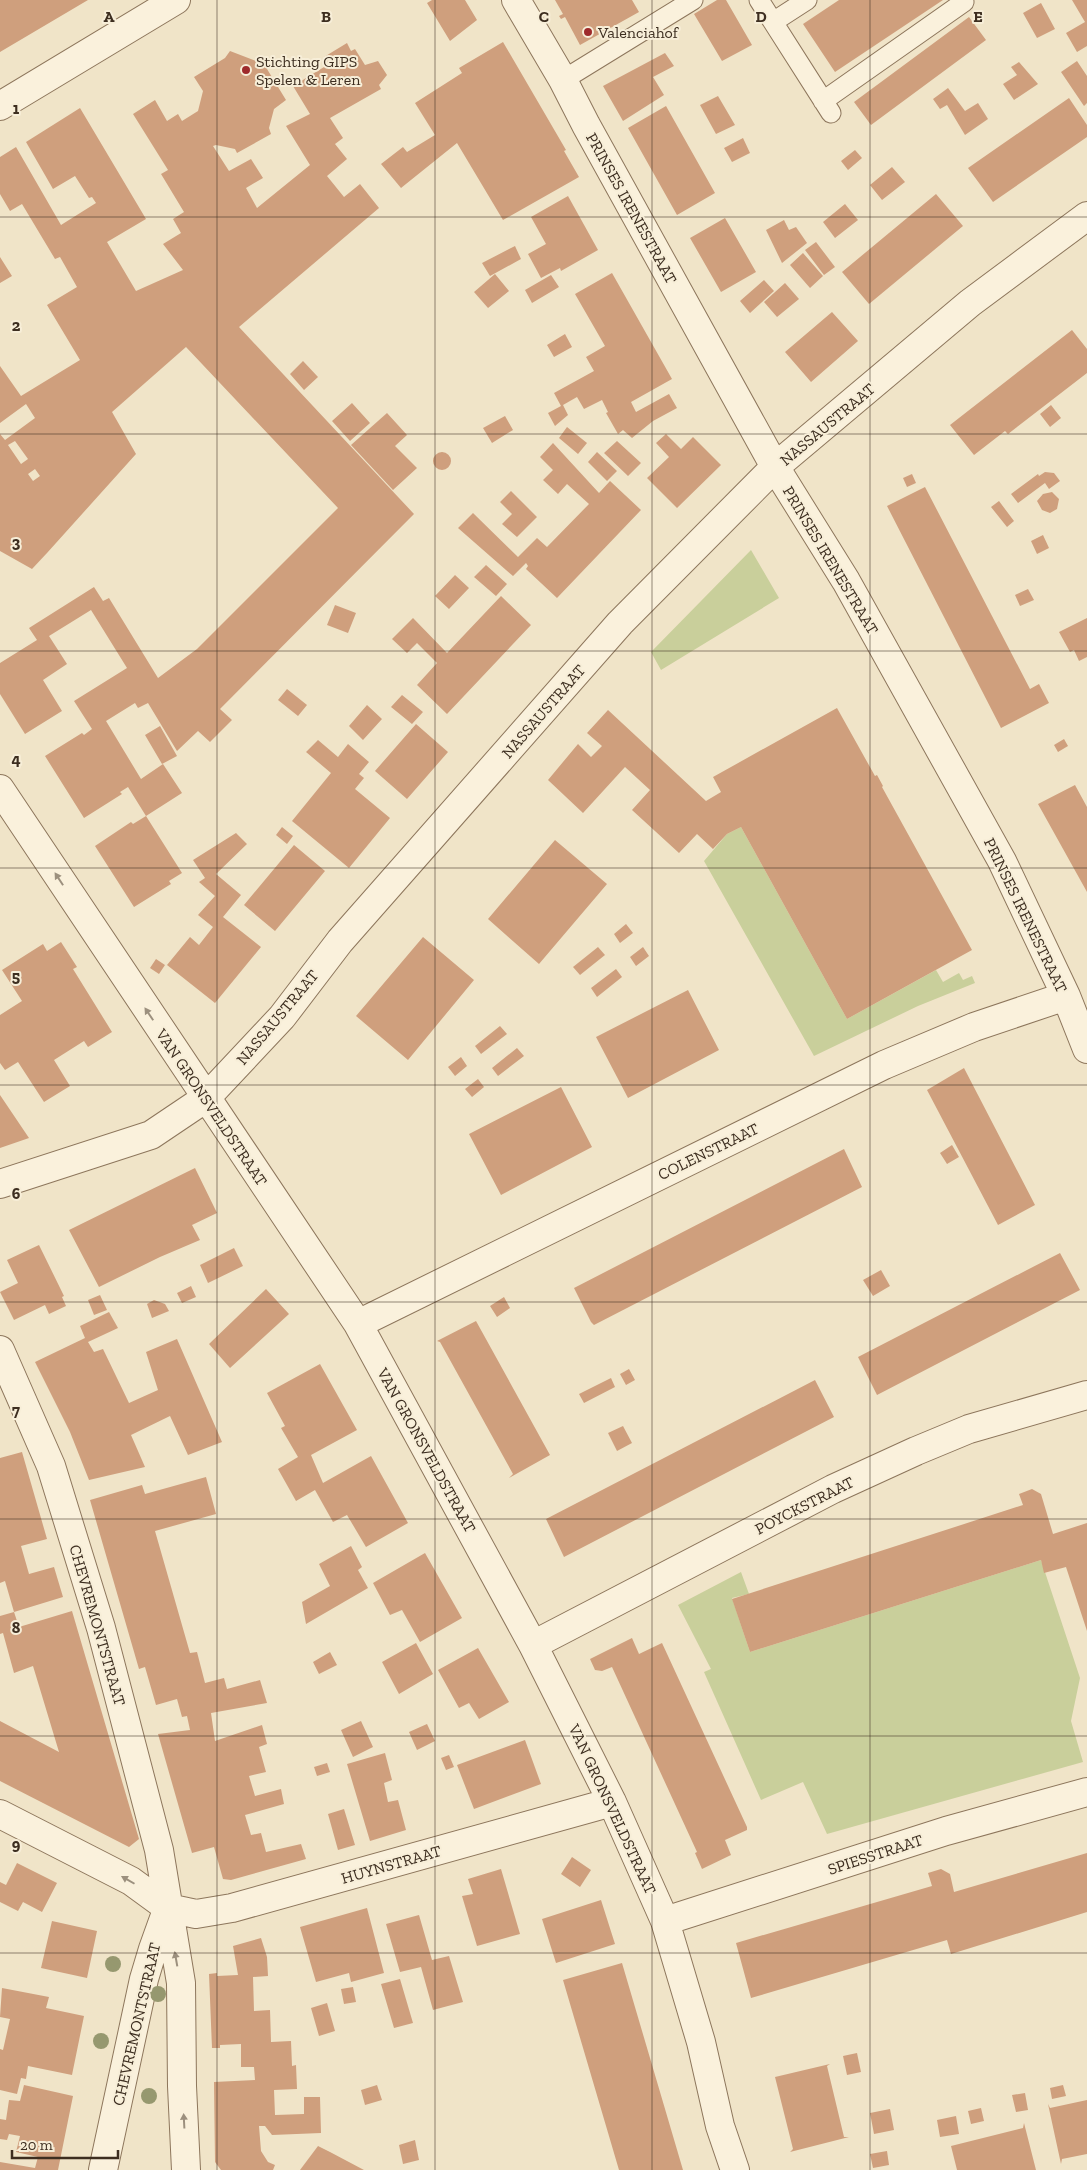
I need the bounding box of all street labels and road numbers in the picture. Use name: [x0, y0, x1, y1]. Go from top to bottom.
street label: PRINSES IRENESTRAAT: [582, 129, 681, 287]
street label: NASSAUSTRAAT: [776, 379, 879, 470]
street label: PRINSES IRENESTRAAT: [779, 483, 882, 638]
street label: NASSAUSTRAAT: [498, 661, 589, 762]
street label: PRINSES IRENESTRAAT: [980, 835, 1071, 996]
street label: NASSAUSTRAAT: [232, 966, 323, 1069]
street label: VAN GRONSVELDSTRAAT: [151, 1024, 271, 1190]
street label: COLENSTRAAT: [655, 1119, 762, 1184]
street label: VAN GRONSVELDSTRAAT: [373, 1364, 480, 1536]
street label: POYCKSTRAAT: [752, 1472, 857, 1538]
street label: CHEVREMONTSTRAAT: [65, 1542, 130, 1708]
street label: VAN GRONSVELDSTRAAT: [564, 1720, 660, 1897]
street label: SPIESSTRAAT: [825, 1830, 925, 1879]
street label: HUYNSTRAAT: [339, 1841, 443, 1888]
street label: CHEVREMONTSTRAAT: [108, 1941, 165, 2107]

